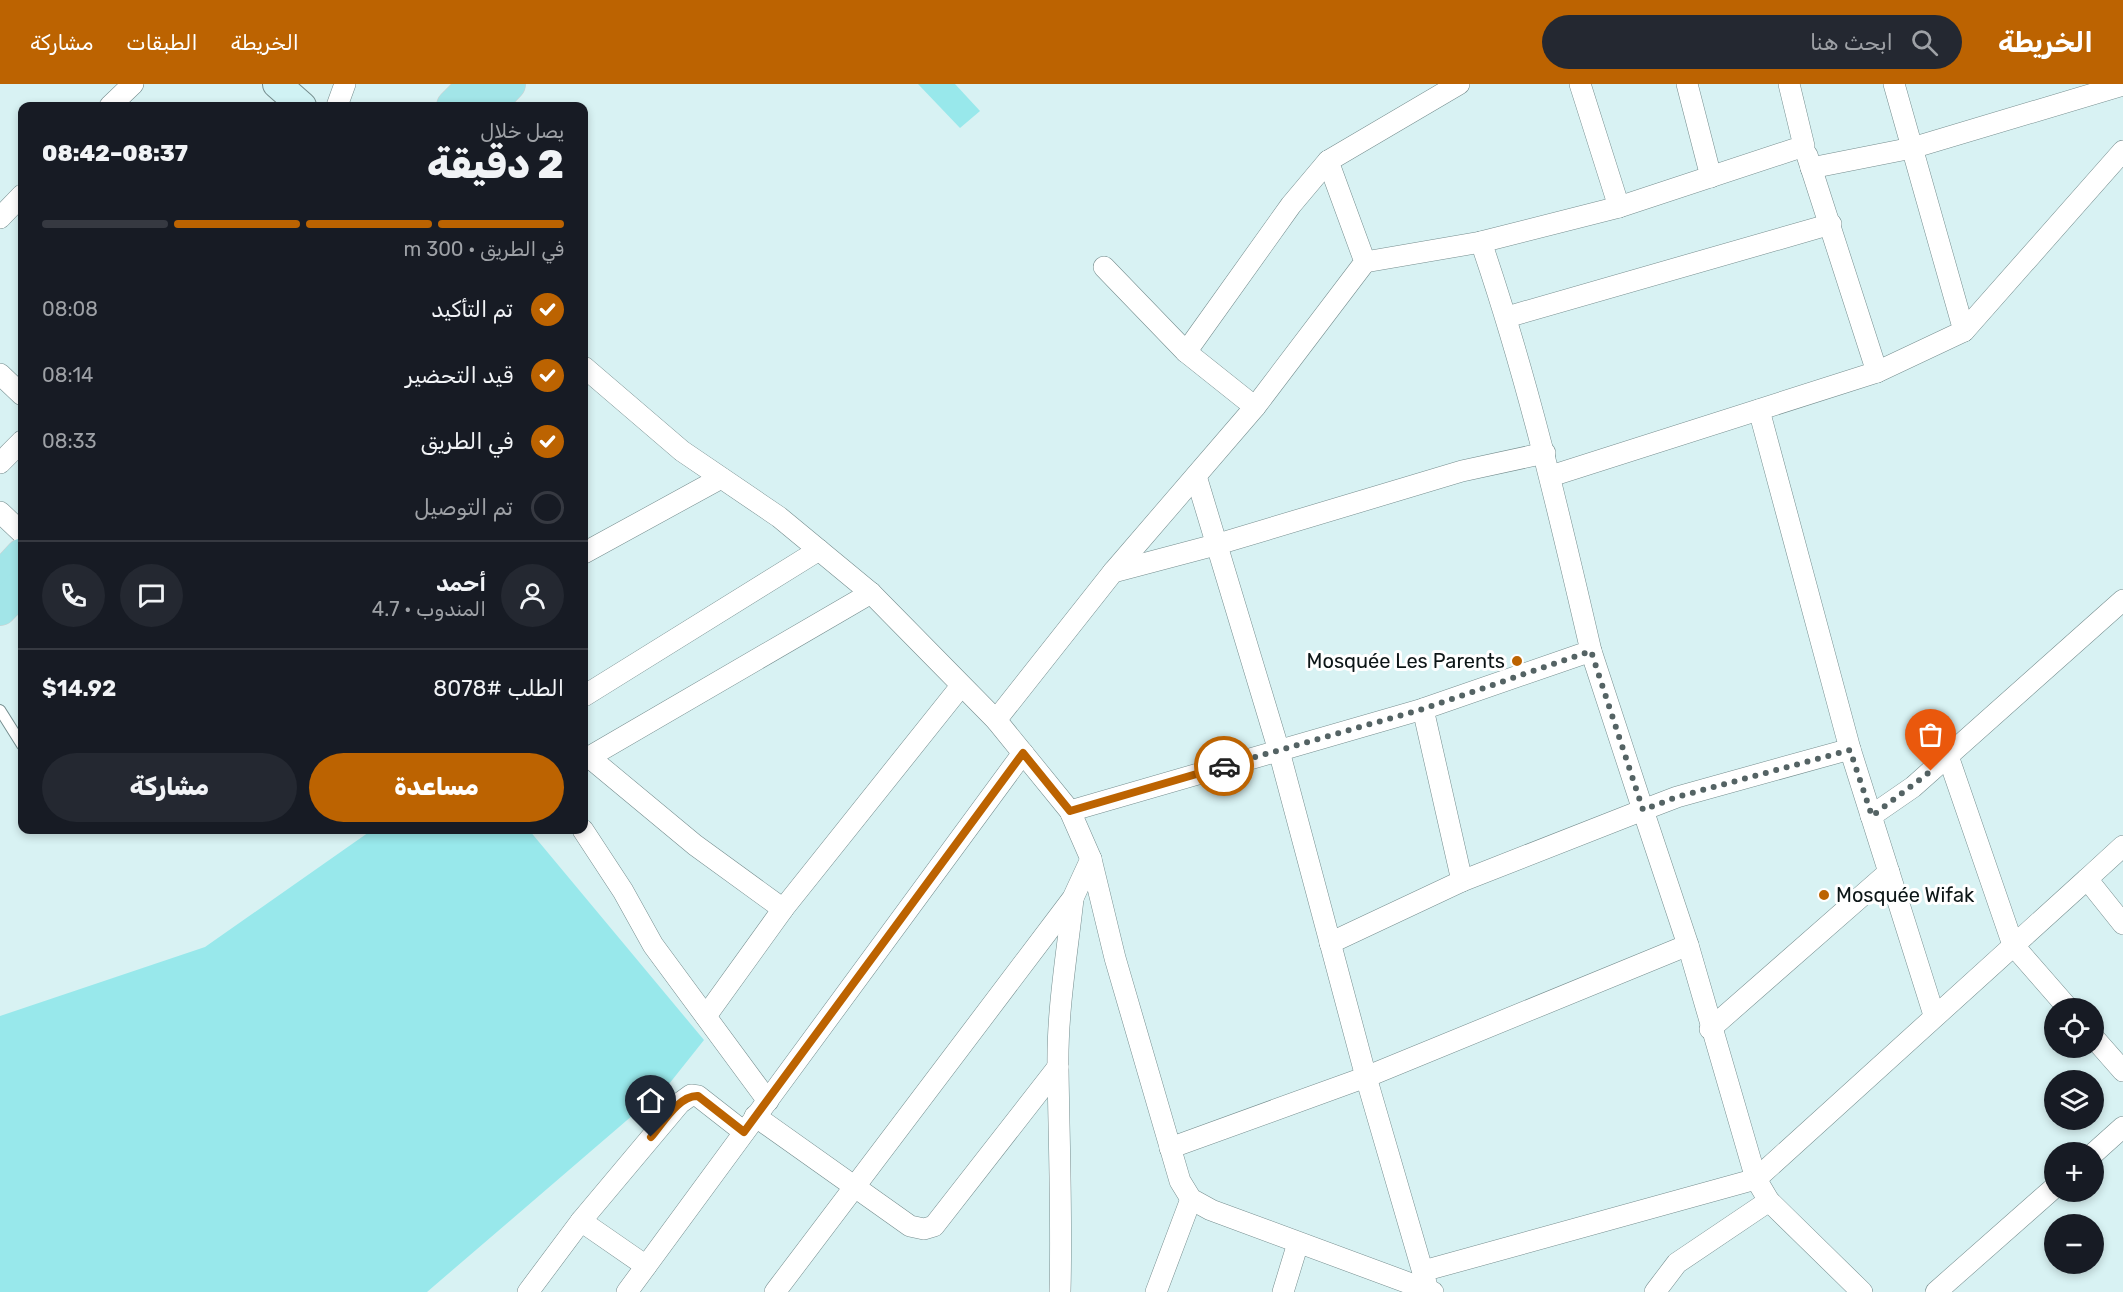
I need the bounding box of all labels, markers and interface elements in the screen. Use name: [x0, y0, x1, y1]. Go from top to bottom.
search box: [1542, 15, 1962, 69]
icon: search: [1908, 26, 1941, 59]
text: الخريطة: [1998, 26, 2093, 59]
text: ابحث هنا: [1810, 29, 1893, 56]
text: مشاركة: [30, 30, 93, 55]
text: الطبقات: [126, 30, 198, 55]
text: الخريطة: [231, 30, 299, 55]
text: يصل خلال: [480, 119, 564, 143]
text: 08:37–08:42: [42, 140, 188, 167]
text: 2 دقيقة: [427, 142, 564, 188]
text: في الطريق · 300 m: [403, 237, 564, 261]
icon: check: [531, 293, 564, 326]
text: تم التأكيد: [431, 296, 513, 323]
text: 08:08: [42, 297, 98, 321]
icon: check: [531, 359, 564, 392]
text: قيد التحضير: [405, 362, 513, 389]
text: 08:14: [42, 363, 94, 387]
icon: check: [531, 425, 564, 458]
text: في الطريق: [421, 428, 513, 455]
text: 08:33: [42, 429, 97, 453]
text: تم التوصيل: [414, 494, 513, 521]
button: phone: [42, 564, 105, 627]
button: chat: [120, 564, 183, 627]
button: person: [501, 564, 564, 627]
text: أحمد: [436, 570, 486, 597]
text: المندوب · 4.7: [372, 597, 486, 621]
place label: Mosquée Les Parents: [1307, 649, 1505, 673]
marker: Mosquée Les Parents: [1510, 654, 1524, 668]
text: $14.92: [42, 675, 116, 702]
text: الطلب #8078: [433, 675, 564, 702]
pin: [1905, 709, 1956, 771]
icon: bag: [1914, 718, 1947, 751]
courier: [1194, 736, 1254, 796]
icon: car: [1208, 750, 1241, 783]
button: مشاركة: [42, 753, 297, 822]
button: مساعدة: [309, 753, 564, 822]
place label: Mosquée Wifak: [1836, 883, 1975, 907]
marker: Mosquée Wifak: [1817, 888, 1831, 902]
map controls: [2044, 998, 2104, 1274]
button: locate: [2044, 998, 2104, 1058]
button: layers: [2044, 1070, 2104, 1130]
pin: [625, 1075, 676, 1137]
icon: home: [634, 1084, 667, 1117]
button: +: [2044, 1142, 2104, 1202]
button: −: [2044, 1214, 2104, 1274]

